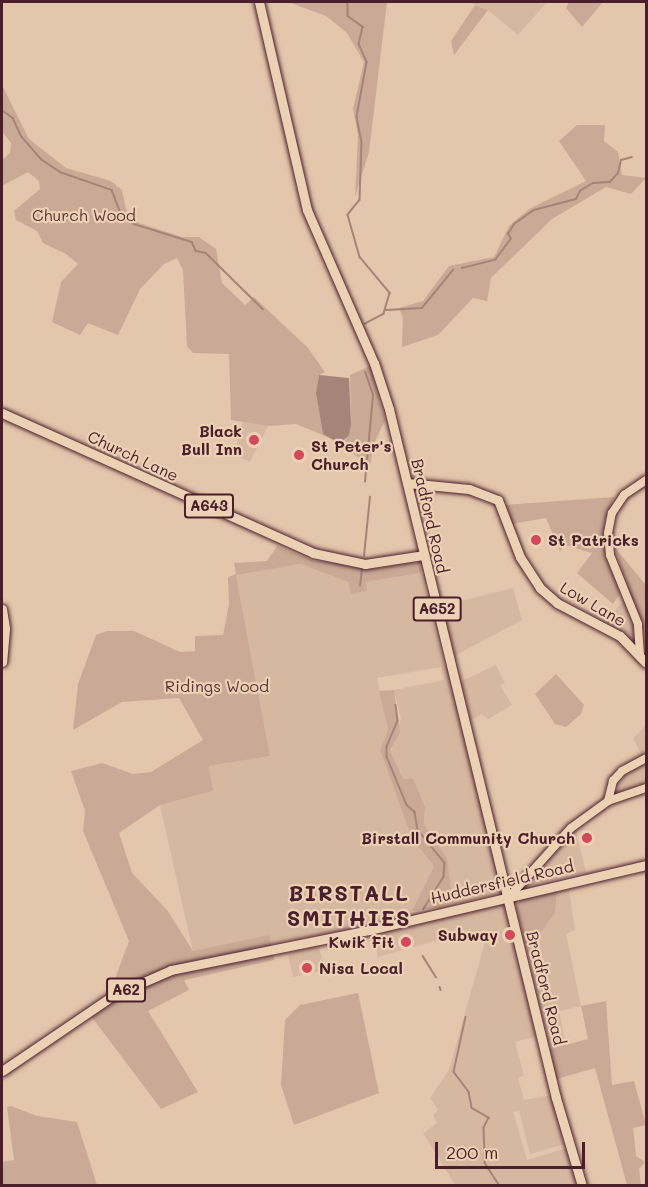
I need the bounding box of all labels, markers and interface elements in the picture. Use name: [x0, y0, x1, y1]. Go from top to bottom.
park label: Church Wood: [32, 205, 136, 225]
place label: Black Bull Inn: [181, 421, 242, 459]
street label: Church Lane: [85, 427, 181, 485]
marker: Black Bull Inn: [247, 433, 261, 447]
place label: St Peter's Church: [311, 436, 392, 474]
marker: St Peter's Church: [292, 448, 306, 462]
street label: Bradford Road: [407, 457, 453, 575]
road number: A643: [184, 494, 234, 518]
place label: St Patricks: [548, 530, 639, 550]
marker: St Patricks: [529, 533, 543, 547]
street label: Low Lane: [557, 578, 629, 630]
road number: A652: [412, 597, 462, 621]
park label: Ridings Wood: [165, 676, 269, 696]
place label: Birstall Community Church: [361, 828, 575, 848]
marker: Birstall Community Church: [580, 831, 594, 845]
street label: Huddersfield Road: [429, 856, 575, 908]
district label: BIRSTALL SMITHIES: [287, 879, 411, 930]
place label: Subway: [438, 925, 498, 945]
marker: Subway: [503, 928, 517, 942]
street label: Bradford Road: [523, 929, 569, 1047]
place label: Kwik Fit: [329, 932, 394, 952]
marker: Kwik Fit: [399, 935, 413, 949]
place label: Nisa Local: [319, 958, 403, 978]
marker: Nisa Local: [300, 961, 314, 975]
road number: A62: [105, 978, 147, 1002]
scale bar: [438, 1130, 588, 1168]
text: 200 m: [446, 1140, 498, 1164]

